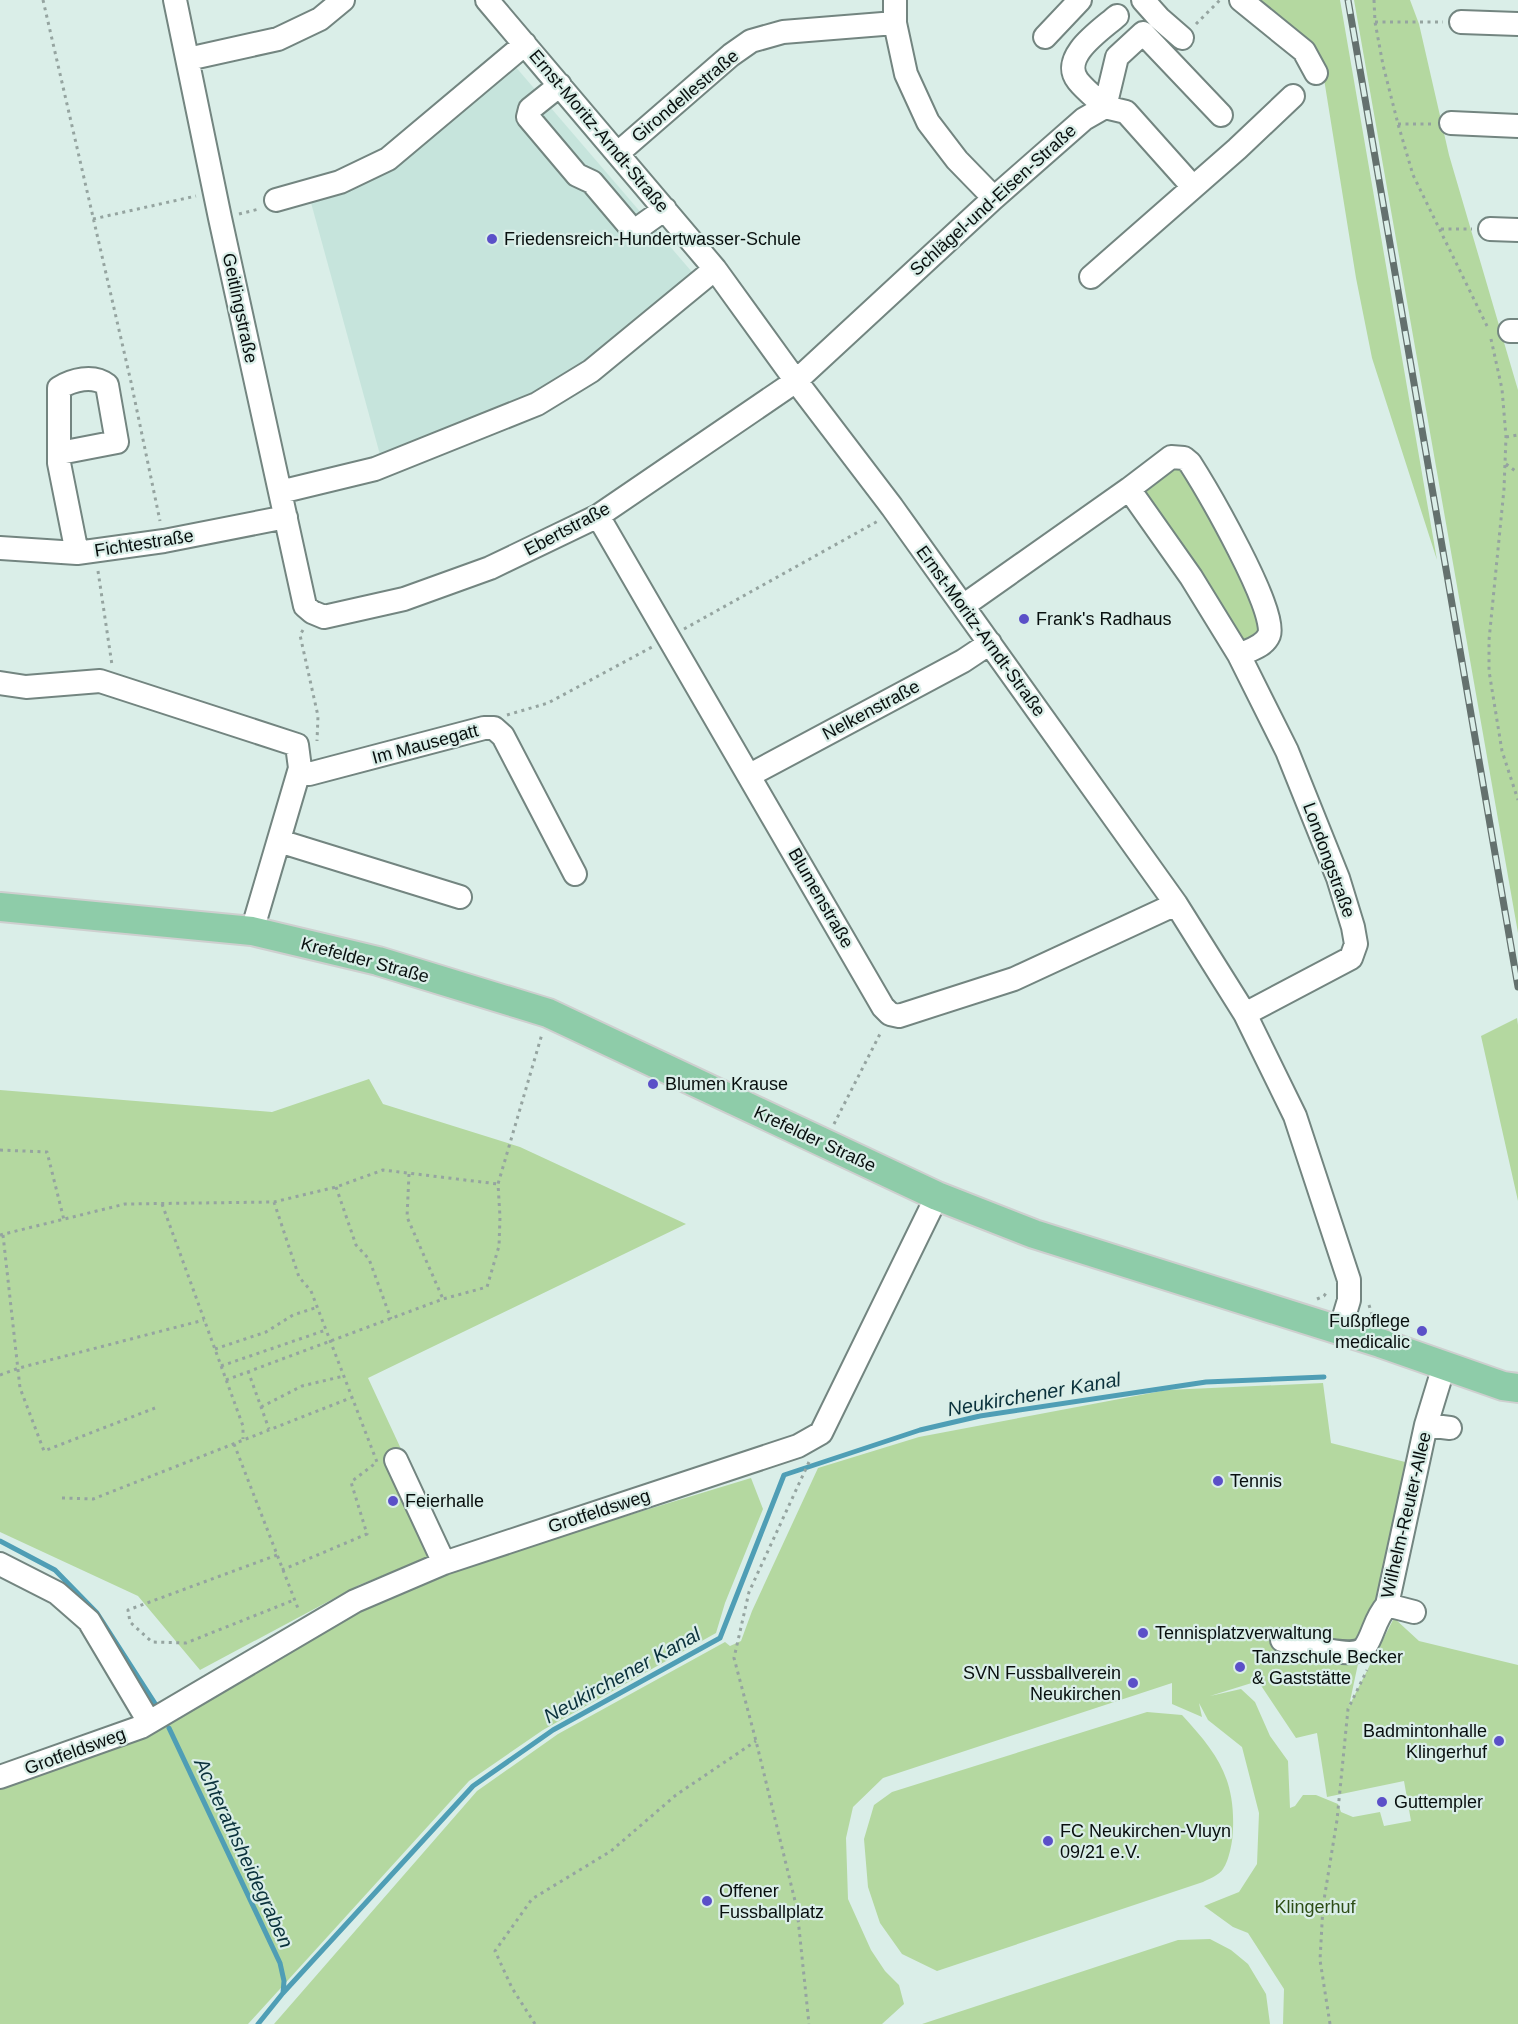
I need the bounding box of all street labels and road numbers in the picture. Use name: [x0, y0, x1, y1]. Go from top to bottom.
street label: Ernst-Moritz-Arndt-Straße: [525, 46, 673, 216]
street label: Girondellestraße: [628, 46, 742, 146]
street label: Schlägel-und-Eisen-Straße: [906, 120, 1080, 280]
street label: Geitlingstraße: [219, 251, 261, 365]
street label: Ebertstraße: [521, 498, 613, 560]
street label: Fichtestraße: [93, 525, 195, 561]
street label: Ernst-Moritz-Arndt-Straße: [912, 542, 1050, 720]
street label: Nelkenstraße: [819, 676, 923, 744]
street label: Im Mausegatt: [370, 720, 480, 768]
street label: Londongstraße: [1299, 800, 1359, 920]
street label: Blumenstraße: [784, 844, 858, 952]
street label: Krefelder Straße: [299, 933, 431, 987]
street label: Krefelder Straße: [751, 1102, 879, 1176]
street label: Wilhelm-Reuter-Allee: [1377, 1430, 1435, 1600]
street label: Grotfeldsweg: [545, 1485, 653, 1537]
street label: Grotfeldsweg: [22, 1723, 128, 1779]

